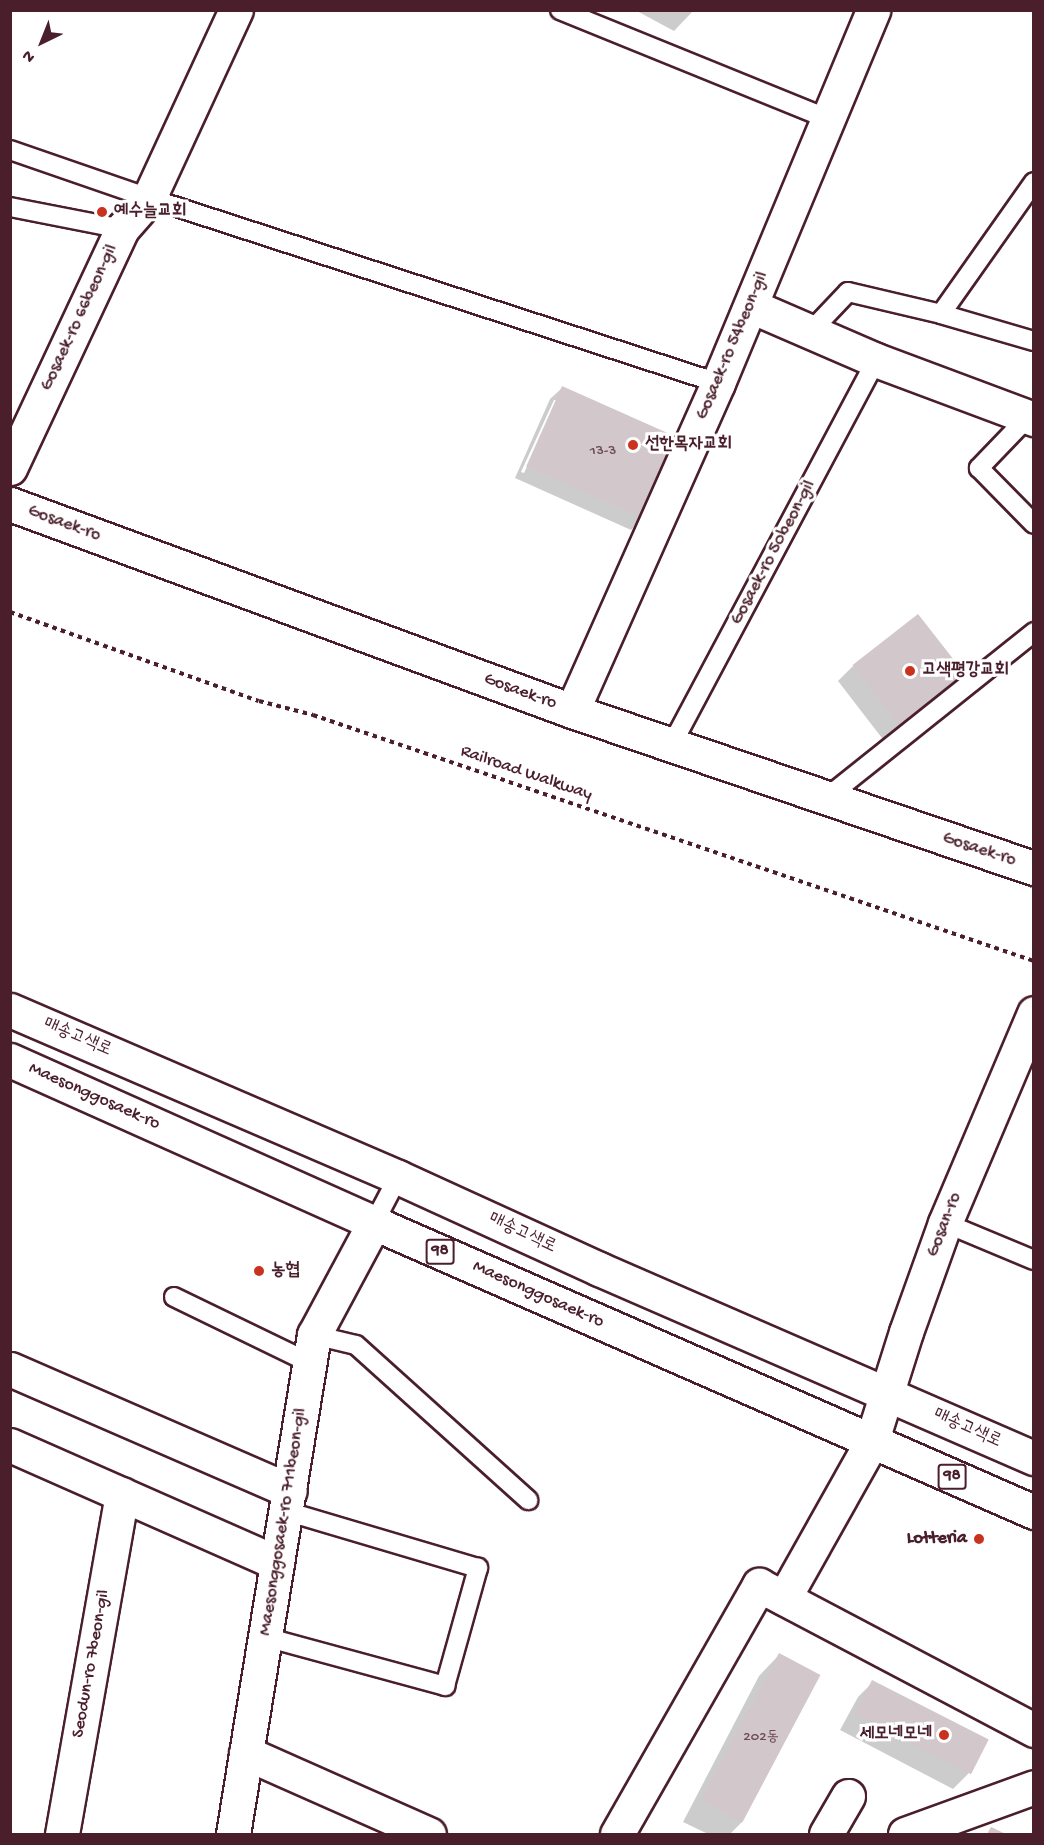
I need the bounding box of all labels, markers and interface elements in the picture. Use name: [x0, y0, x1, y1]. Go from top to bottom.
north arrow: [12, 12, 72, 72]
text: N: [19, 45, 40, 66]
place label: 예수늘교회: [114, 201, 186, 223]
marker: 예수늘교회: [95, 205, 109, 219]
street label: Gosaek-ro 66beon-gil: [37, 241, 123, 395]
street label: Gosaek-ro 54beon-gil: [692, 269, 774, 423]
place label: 선한목자교회: [645, 434, 732, 456]
marker: 선한목자교회: [626, 438, 640, 452]
house number: 13-3: [590, 443, 616, 461]
street label: Gosaek-ro 50beon-gil: [727, 477, 821, 629]
street label: Gosaek-ro: [25, 501, 103, 547]
place label: 고색평강교회: [922, 660, 1009, 682]
marker: 고색평강교회: [903, 664, 917, 678]
street label: Gosaek-ro: [481, 669, 559, 715]
street label: Railroad Walkway: [457, 741, 595, 807]
street label: Gosaek-ro: [940, 828, 1018, 872]
street label: 매송고색로: [39, 1014, 115, 1062]
street label: Maesonggosaek-ro: [25, 1058, 163, 1136]
street label: Gosan-ro: [923, 1190, 967, 1260]
street label: 매송고색로: [485, 1209, 559, 1259]
road number: 98: [425, 1239, 455, 1265]
street label: Maesonggosaek-ro: [469, 1256, 607, 1334]
place label: 농협: [271, 1260, 300, 1282]
marker: 농협: [252, 1264, 266, 1278]
street label: 매송고색로: [930, 1404, 1004, 1454]
street label: Maesonggosaek-ro 711beon-gil: [255, 1407, 313, 1637]
road number: 98: [937, 1464, 967, 1490]
place label: Lotteria: [907, 1528, 967, 1550]
marker: Lotteria: [972, 1532, 986, 1546]
street label: Seodun-ro 7beon-gil: [68, 1588, 116, 1740]
place label: 세모네모네: [860, 1724, 932, 1746]
marker: 세모네모네: [937, 1728, 951, 1742]
house number: 202동: [743, 1729, 779, 1747]

